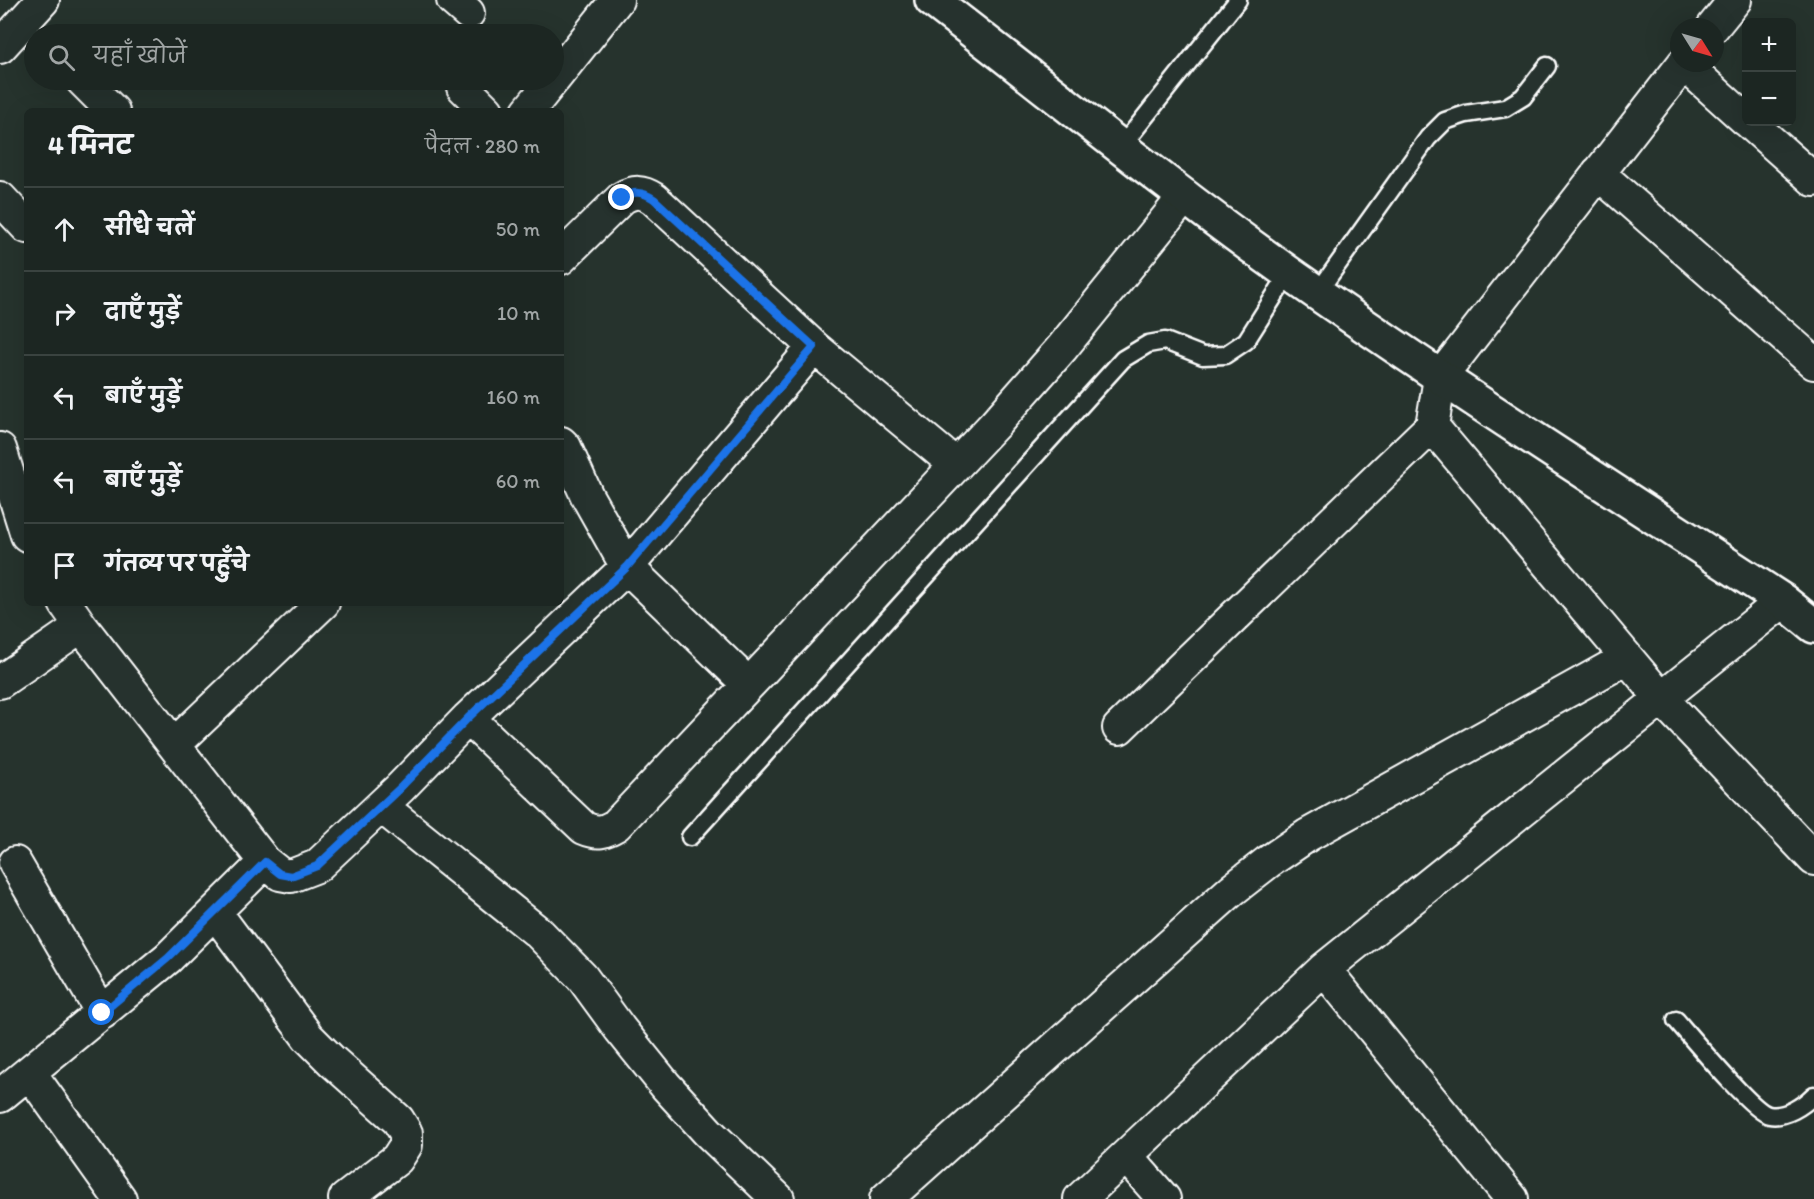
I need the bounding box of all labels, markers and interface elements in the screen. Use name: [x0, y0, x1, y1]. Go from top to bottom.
north arrow: [1670, 18, 1724, 72]
map controls: [1742, 18, 1796, 126]
button: +: [1742, 18, 1796, 72]
search box: [24, 24, 564, 90]
icon: search: [45, 41, 78, 74]
text: यहाँ खोजें: [93, 42, 187, 69]
button: −: [1742, 72, 1796, 126]
text: 4 मिनट: [48, 129, 133, 161]
text: पैदल · 280 m: [425, 134, 540, 158]
route end: [608, 184, 634, 210]
icon: ahead: [48, 213, 81, 246]
text: सीधे चलें: [105, 214, 194, 241]
text: 50 m: [496, 217, 540, 241]
icon: right: [48, 297, 81, 330]
text: दाएँ मुड़ें: [105, 298, 181, 325]
text: 10 m: [497, 301, 540, 325]
icon: left: [48, 381, 81, 414]
text: बाएँ मुड़ें: [105, 382, 182, 409]
text: 160 m: [487, 385, 540, 409]
icon: left: [48, 465, 81, 498]
text: बाएँ मुड़ें: [105, 466, 182, 493]
text: 60 m: [496, 469, 540, 493]
icon: arrive: [48, 549, 81, 582]
text: गंतव्य पर पहुँचे: [105, 550, 249, 577]
route start: [88, 999, 114, 1025]

